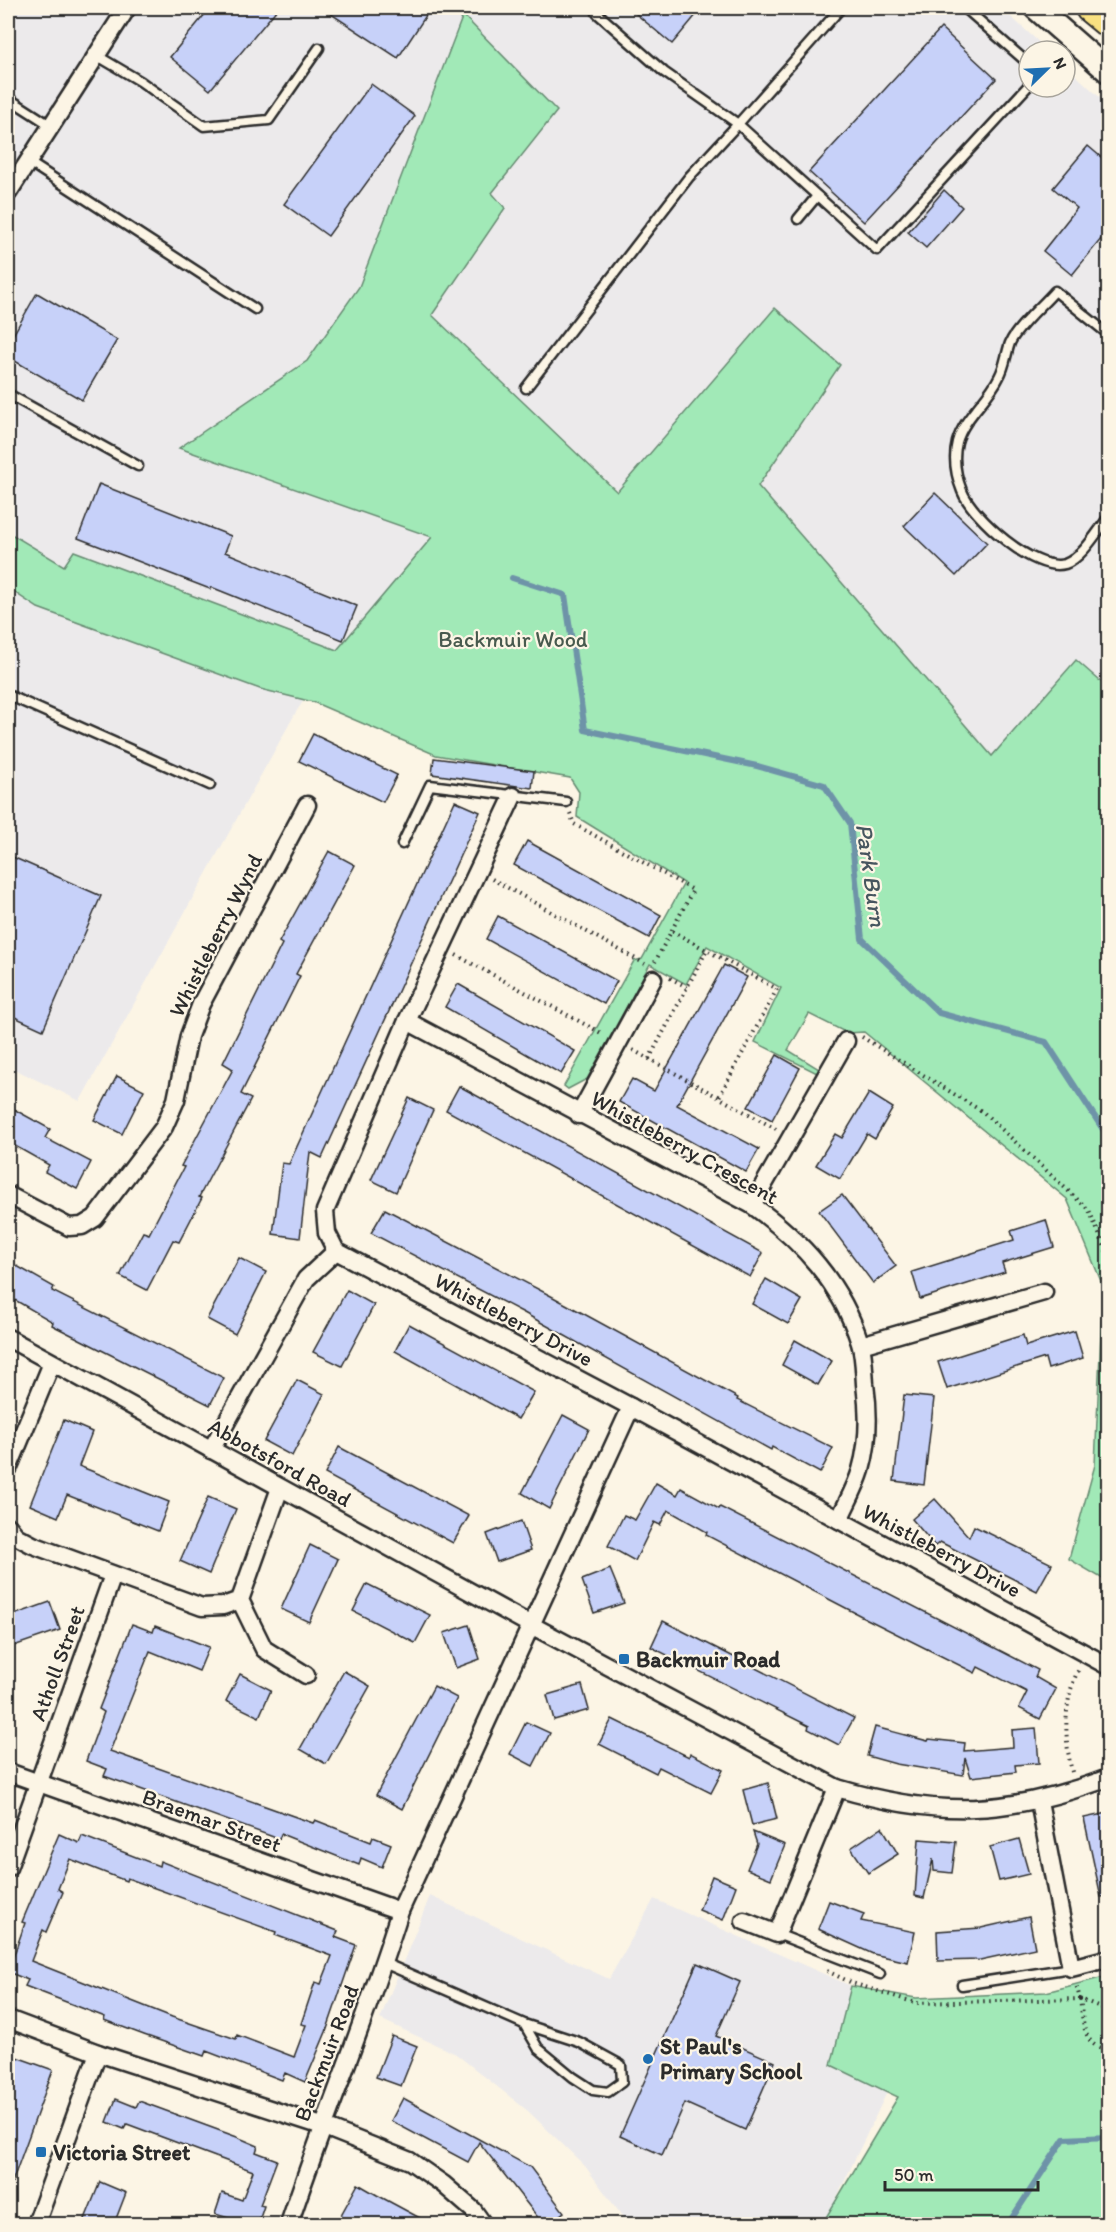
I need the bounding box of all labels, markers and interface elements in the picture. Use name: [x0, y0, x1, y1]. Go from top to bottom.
north arrow: [1017, 39, 1077, 99]
text: N: [1049, 54, 1071, 72]
park label: Backmuir Wood: [438, 626, 588, 653]
water label: Park Burn: [850, 821, 893, 929]
street label: Whistleberry Wynd: [163, 849, 268, 1021]
street label: Whistleberry Crescent: [586, 1085, 783, 1210]
street label: Whistleberry Drive: [430, 1266, 598, 1373]
street label: Abbotsford Road: [204, 1412, 356, 1513]
street label: Whistleberry Drive: [858, 1497, 1026, 1604]
street label: Atholl Street: [24, 1602, 91, 1725]
place label: Backmuir Road: [636, 1646, 780, 1673]
marker: Backmuir Road: [617, 1652, 631, 1666]
street label: Braemar Street: [139, 1783, 285, 1858]
street label: Backmuir Road: [288, 1981, 365, 2125]
place label: St Paul's Primary School: [660, 2033, 803, 2085]
marker: St Paul's Primary School: [641, 2052, 655, 2066]
place label: Victoria Street: [53, 2139, 191, 2166]
marker: Victoria Street: [34, 2145, 48, 2159]
scale bar: [885, 2154, 1038, 2192]
text: 50 m: [894, 2164, 934, 2186]

